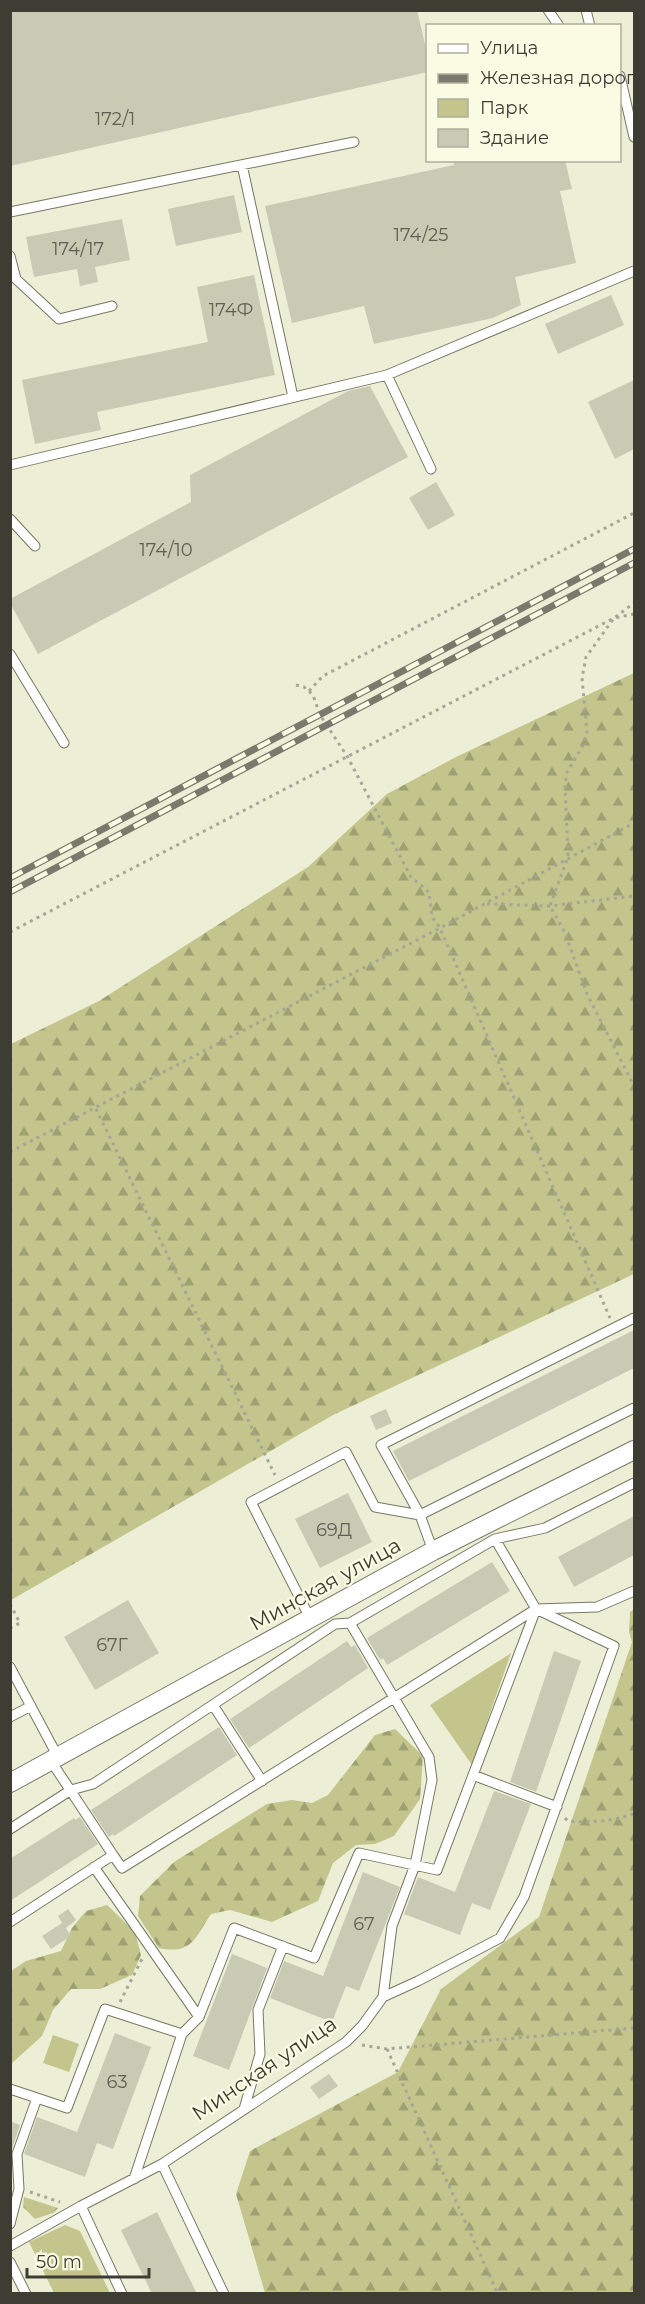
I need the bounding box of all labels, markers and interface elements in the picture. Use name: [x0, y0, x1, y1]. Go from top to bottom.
legend: [426, 24, 621, 162]
text: Улица: [480, 37, 538, 59]
text: Железная дорога: [480, 67, 645, 89]
text: Парк: [480, 97, 529, 119]
house number: 172/1: [95, 108, 135, 130]
text: Здание: [480, 127, 549, 149]
house number: 174/25: [394, 224, 448, 246]
house number: 174/17: [52, 238, 104, 260]
house number: 174Ф: [209, 299, 253, 321]
house number: 174/10: [139, 539, 193, 561]
house number: 69Д: [316, 1519, 352, 1541]
street label: Минская улица: [245, 1532, 405, 1636]
house number: 67Г: [96, 1634, 129, 1656]
house number: 67: [353, 1913, 375, 1935]
street label: Минская улица: [187, 2010, 341, 2126]
house number: 63: [106, 2071, 128, 2093]
scale bar: [27, 2241, 148, 2279]
text: 50 m: [36, 2251, 82, 2273]

